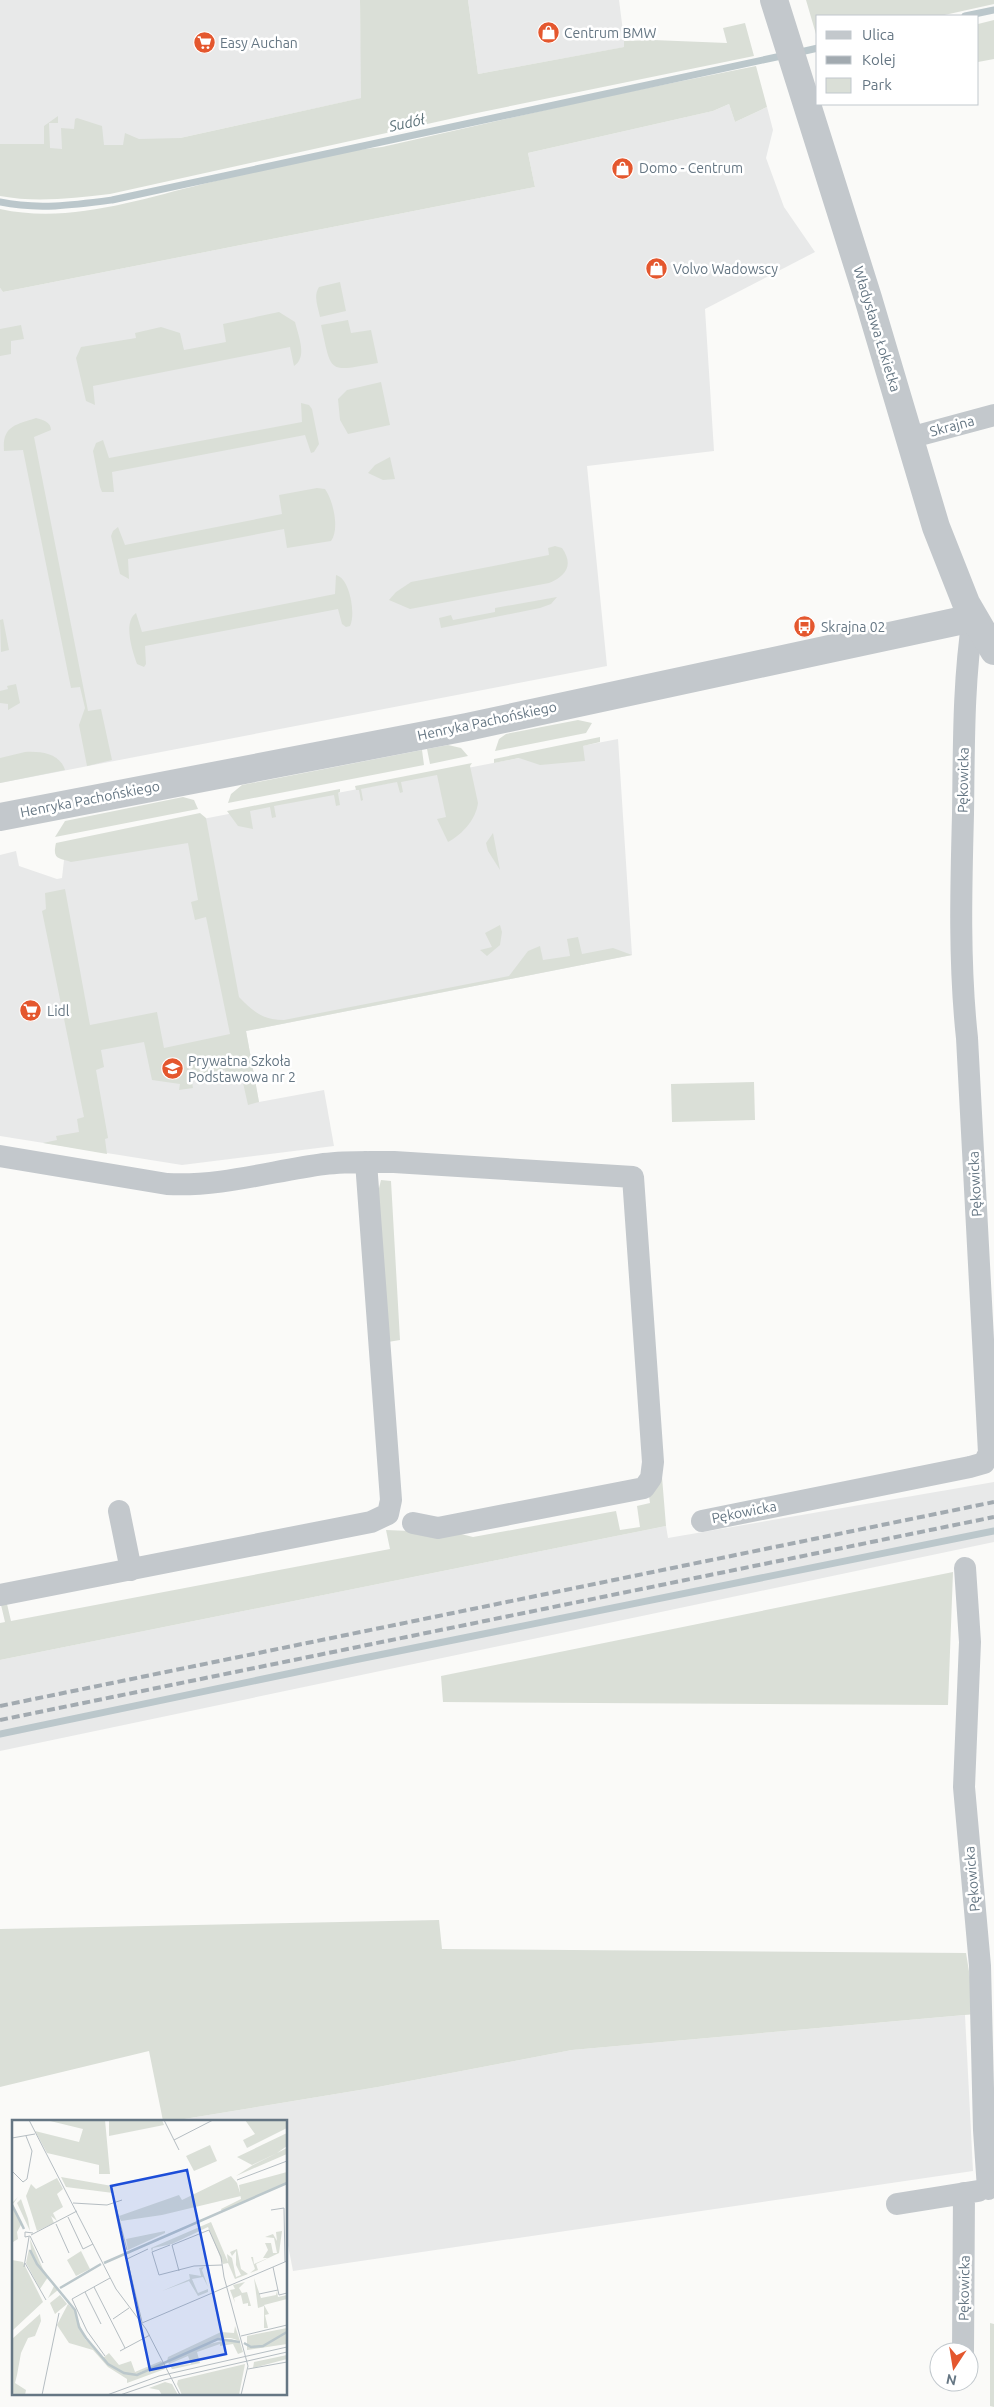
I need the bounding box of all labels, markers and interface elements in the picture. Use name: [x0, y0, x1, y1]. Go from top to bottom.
legend: [816, 15, 979, 105]
shop icon: Centrum BMW: [536, 21, 560, 45]
place label: Centrum BMW: [564, 25, 656, 41]
text: Ulica: [862, 26, 894, 43]
supermarket icon: Easy Auchan: [192, 31, 216, 55]
place label: Easy Auchan: [220, 35, 298, 51]
text: Kolej: [862, 51, 896, 68]
text: Park: [862, 76, 892, 93]
water label: Sudół: [386, 110, 427, 135]
shop icon: Domo - Centrum: [611, 156, 635, 180]
place label: Domo - Centrum: [639, 160, 743, 176]
shop icon: Volvo Wadowscy: [645, 257, 669, 281]
place label: Volvo Wadowscy: [673, 261, 778, 277]
street label: Władysława Łokietka: [850, 264, 904, 394]
street label: Skrajna: [928, 412, 976, 440]
bus stop icon: Skrajna 02: [793, 615, 817, 639]
place label: Skrajna 02: [821, 619, 885, 635]
street label: Henryka Pachońskiego: [416, 698, 558, 744]
street label: Pękowicka: [954, 747, 972, 813]
street label: Henryka Pachońskiego: [19, 778, 161, 820]
supermarket icon: Lidl: [19, 999, 43, 1023]
place label: Lidl: [47, 1003, 70, 1019]
place label: Prywatna Szkoła Podstawowa nr 2: [188, 1053, 296, 1085]
school or university icon: Prywatna Szkoła Podstawowa nr 2: [160, 1057, 184, 1081]
street label: Pękowicka: [965, 1151, 985, 1217]
street label: Pękowicka: [710, 1498, 778, 1526]
street label: Pękowicka: [961, 1846, 983, 1912]
inset map: [12, 2120, 288, 2394]
street label: Pękowicka: [955, 2255, 973, 2321]
north arrow: [929, 2342, 979, 2392]
text: N: [945, 2371, 958, 2389]

